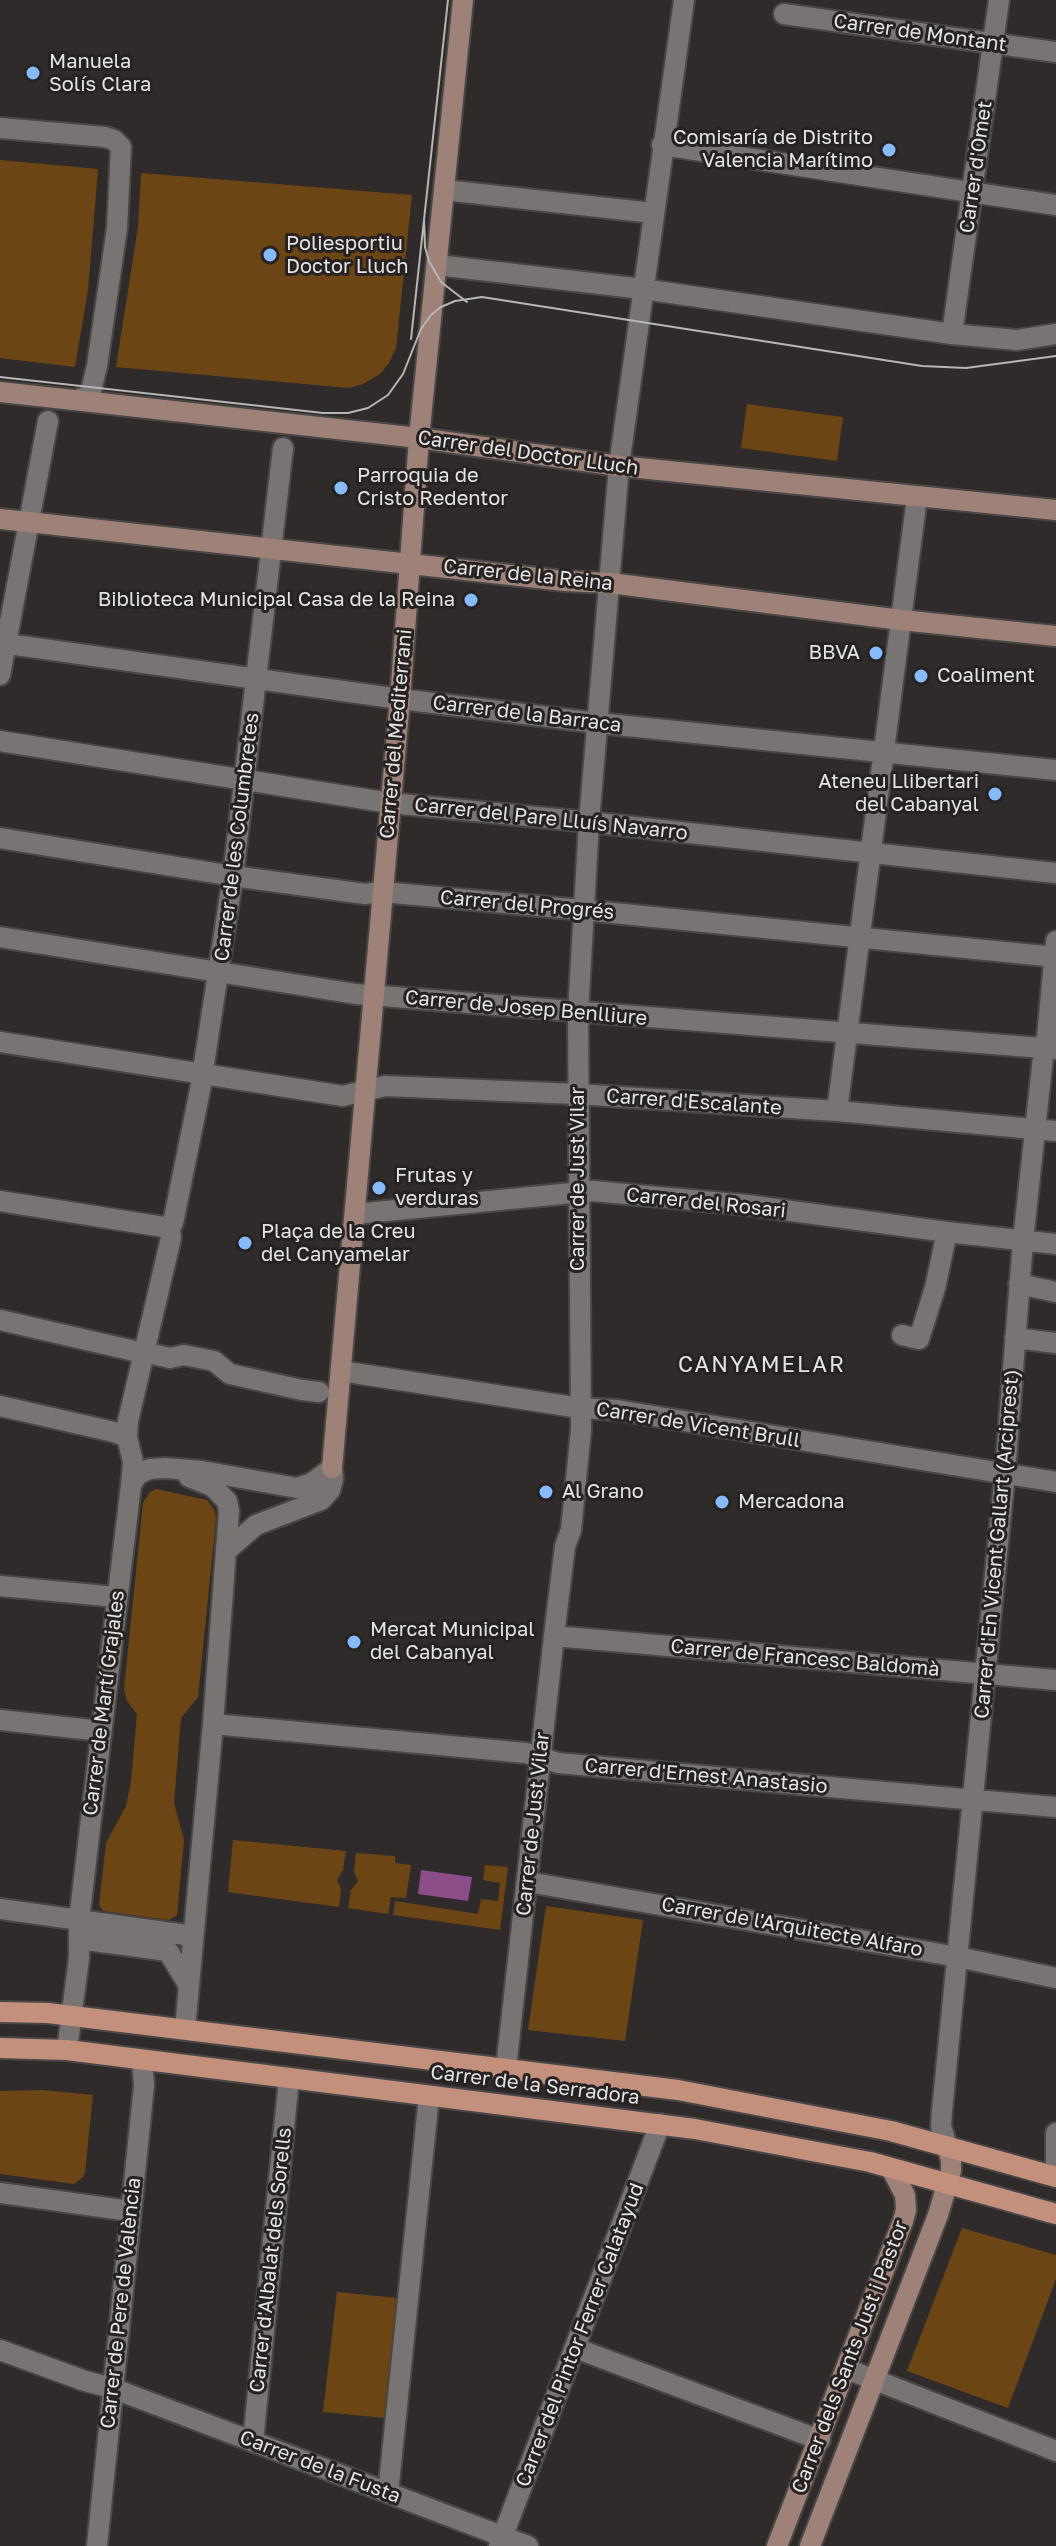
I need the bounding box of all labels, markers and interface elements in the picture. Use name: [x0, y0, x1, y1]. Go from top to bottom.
street label: Carrer de Montant: [832, 9, 1008, 57]
place label: Manuela Solís Clara: [49, 50, 151, 97]
marker: Manuela Solís Clara: [24, 64, 42, 82]
street label: Carrer d'Omet: [955, 99, 997, 235]
place label: Comisaría de Distrito Valencia Marítimo: [673, 126, 873, 173]
marker: Comisaría de Distrito Valencia Marítimo: [880, 141, 898, 159]
place label: Poliesportiu Doctor Lluch: [286, 232, 409, 279]
marker: Poliesportiu Doctor Lluch: [261, 246, 279, 264]
street label: Carrer del Doctor Lluch: [416, 426, 640, 480]
place label: Parroquia de Cristo Redentor: [357, 464, 508, 511]
marker: Parroquia de Cristo Redentor: [332, 479, 350, 497]
street label: Carrer de la Reina: [442, 554, 614, 596]
place label: Biblioteca Municipal Casa de la Reina: [98, 588, 455, 612]
marker: Biblioteca Municipal Casa de la Reina: [462, 591, 480, 609]
street label: Carrer del Mediterrani: [375, 628, 417, 840]
place label: BBVA: [809, 641, 860, 665]
marker: BBVA: [867, 644, 885, 662]
place label: Coaliment: [937, 664, 1035, 688]
marker: Coaliment: [912, 667, 930, 685]
street label: Carrer de la Barraca: [431, 691, 623, 737]
street label: Carrer de les Columbretes: [210, 711, 264, 963]
place label: Ateneu Llibertari del Cabanyal: [818, 770, 979, 817]
marker: Ateneu Llibertari del Cabanyal: [986, 785, 1004, 803]
street label: Carrer del Pare Lluís Navarro: [413, 793, 689, 845]
street label: Carrer del Progrés: [439, 885, 615, 925]
street label: Carrer de Josep Benlliure: [404, 985, 648, 1031]
street label: Carrer d'Escalante: [605, 1084, 783, 1120]
street label: Carrer de Just Vilar: [566, 1087, 590, 1271]
place label: Frutas y verduras: [395, 1164, 479, 1211]
marker: Frutas y verduras: [370, 1179, 388, 1197]
street label: Carrer del Rosari: [625, 1183, 787, 1223]
place label: Plaça de la Creu del Canyamelar: [261, 1220, 415, 1267]
marker: Plaça de la Creu del Canyamelar: [236, 1234, 254, 1252]
district label: CANYAMELAR: [678, 1352, 846, 1378]
street label: Carrer d'En Vicent Gallart (Arciprest): [970, 1368, 1024, 1720]
street label: Carrer de Vicent Brull: [594, 1397, 802, 1453]
place label: Al Grano: [562, 1480, 644, 1504]
marker: Al Grano: [537, 1483, 555, 1501]
place label: Mercadona: [738, 1490, 844, 1514]
marker: Mercadona: [713, 1493, 731, 1511]
street label: Carrer de Martí Grajales: [78, 1589, 130, 1817]
place label: Mercat Municipal del Cabanyal: [370, 1618, 535, 1665]
marker: Mercat Municipal del Cabanyal: [345, 1633, 363, 1651]
street label: Carrer de Francesc Baldomà: [670, 1634, 940, 1682]
street label: Carrer de Just Vilar: [511, 1731, 555, 1917]
street label: Carrer d'Ernest Anastasio: [584, 1753, 828, 1799]
street label: Carrer de l'Arquitecte Alfaro: [660, 1892, 924, 1962]
street label: Carrer de la Serradora: [429, 2060, 641, 2110]
street label: Carrer d'Albalat dels Sorells: [245, 2126, 297, 2394]
street label: Carrer de Pere de València: [96, 2176, 146, 2430]
street label: Carrer del Pintor Ferrer Calatayud: [511, 2180, 649, 2490]
street label: Carrer dels Sants Just i Pastor: [787, 2217, 913, 2497]
street label: Carrer de la Fusta: [236, 2425, 404, 2509]

